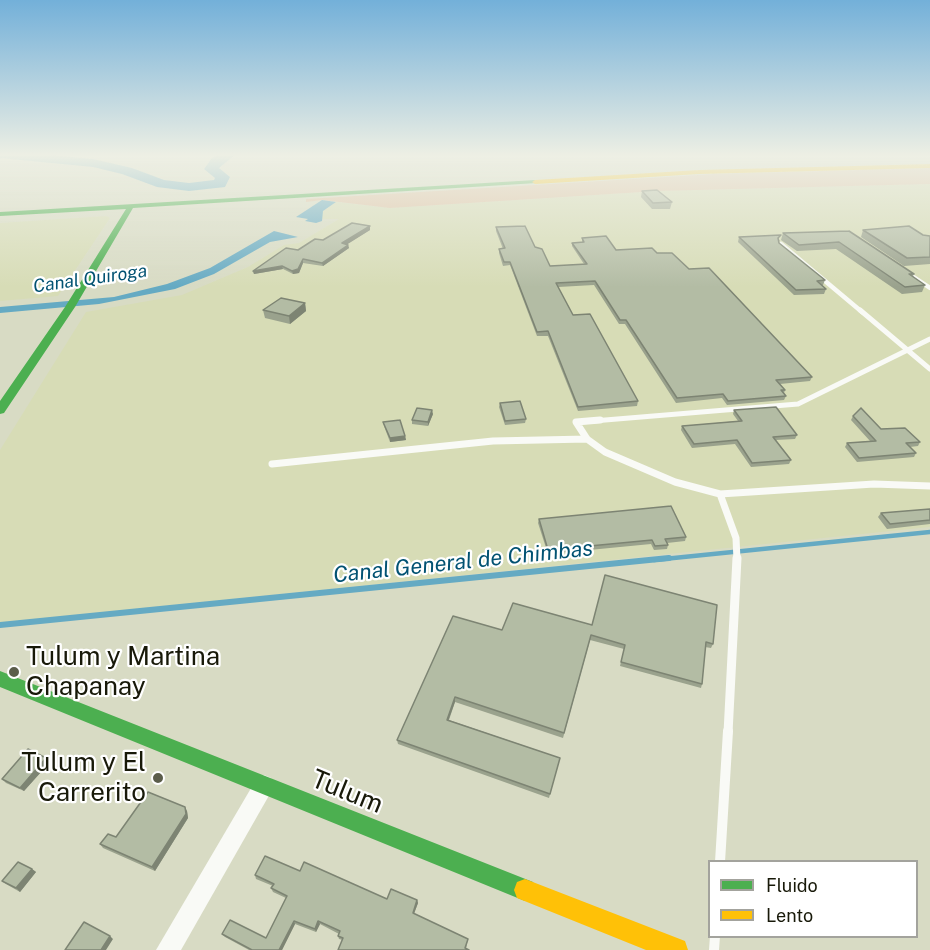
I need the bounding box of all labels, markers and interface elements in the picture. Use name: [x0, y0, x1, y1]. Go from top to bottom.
water label: Canal Quiroga: [32, 260, 148, 298]
water label: Canal General de Chimbas: [332, 535, 594, 589]
place label: Tulum y Martina Chapanay: [26, 641, 220, 702]
marker: Tulum y Martina Chapanay: [7, 665, 21, 679]
place label: Tulum y El Carrerito: [21, 747, 146, 808]
street label: Tulum: [307, 764, 387, 820]
marker: Tulum y El Carrerito: [151, 771, 165, 785]
legend: [708, 860, 918, 938]
text: Fluido: [766, 875, 818, 896]
text: Lento: [766, 905, 813, 926]

